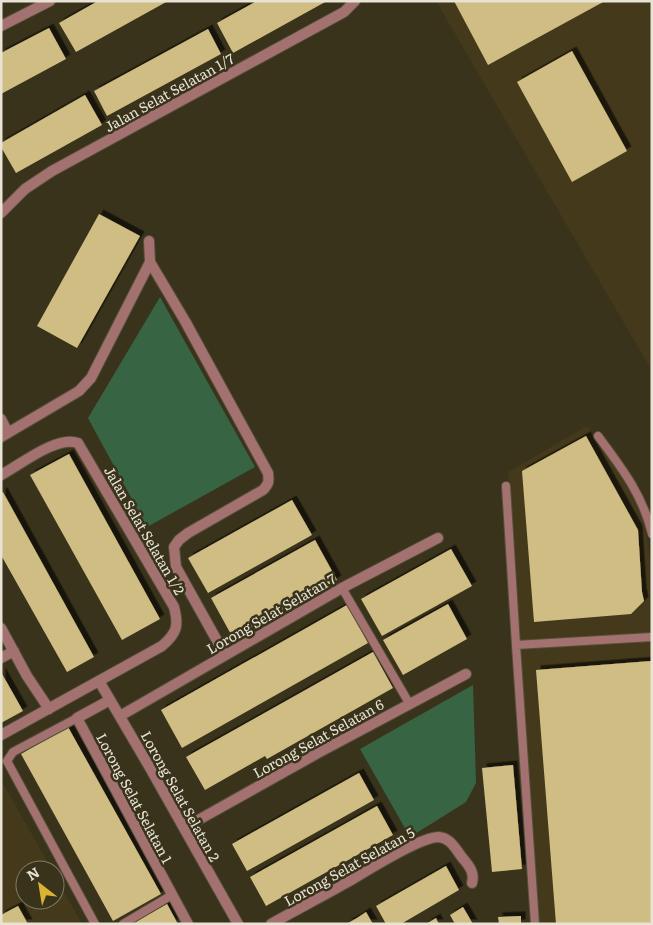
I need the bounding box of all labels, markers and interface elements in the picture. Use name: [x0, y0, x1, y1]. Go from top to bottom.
street label: Jalan Selat Selatan 1/7: [100, 48, 238, 136]
street label: Jalan Selat Selatan 1/2: [100, 462, 190, 598]
street label: Lorong Selat Selatan 7: [203, 568, 339, 658]
street label: Lorong Selat Selatan 6: [249, 693, 387, 782]
street label: Lorong Selat Selatan 2: [137, 727, 225, 865]
street label: Lorong Selat Selatan 1: [92, 729, 178, 867]
street label: Lorong Selat Selatan 5: [280, 822, 418, 910]
north arrow: [15, 860, 65, 910]
text: N: [23, 861, 43, 885]

